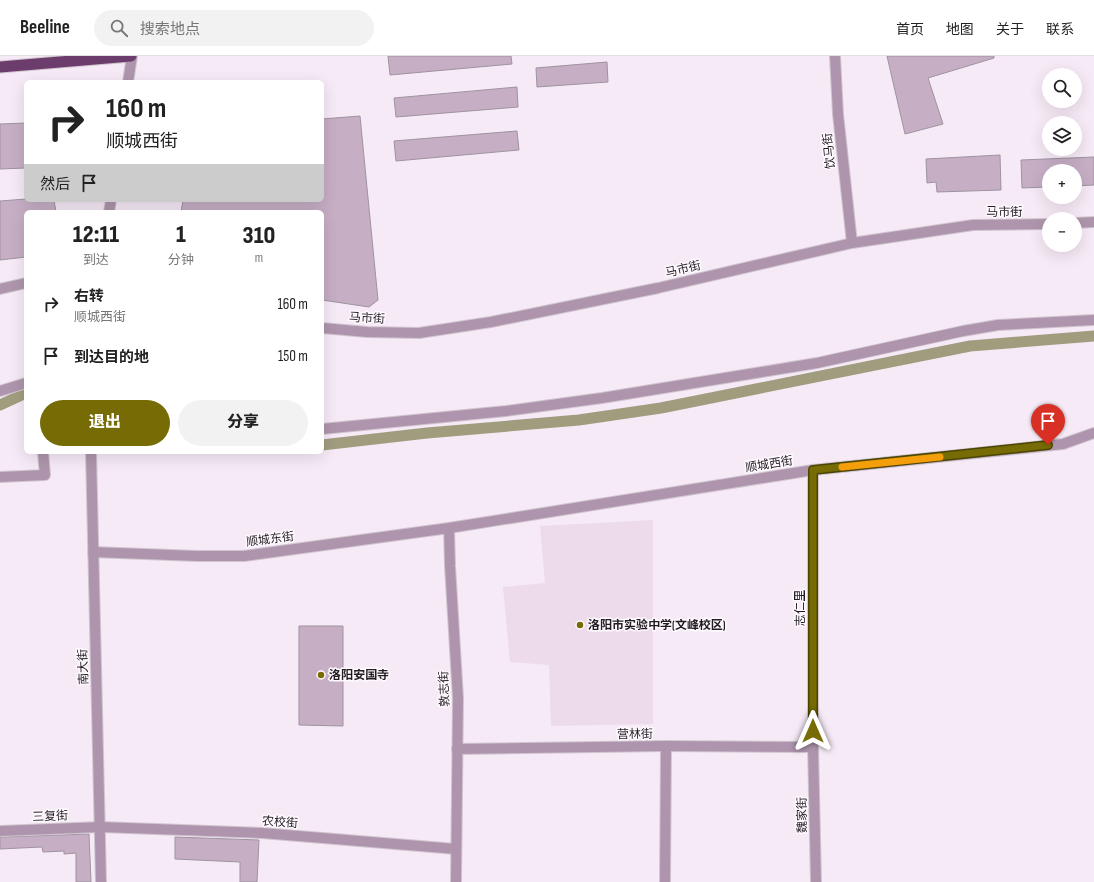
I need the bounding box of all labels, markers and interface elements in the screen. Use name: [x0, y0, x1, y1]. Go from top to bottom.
search box: [94, 10, 374, 46]
text: Beeline: [20, 16, 70, 39]
icon: search: [108, 17, 130, 39]
text: 搜索地点: [140, 20, 200, 39]
text: 首页: [896, 21, 924, 38]
text: 地图: [946, 21, 974, 38]
text: 关于: [996, 21, 1024, 38]
text: 联系: [1046, 21, 1074, 38]
map controls: [1042, 68, 1082, 252]
button: search: [1042, 68, 1082, 108]
text: 160 m: [106, 92, 166, 125]
icon: right: [40, 96, 92, 148]
button: layers: [1042, 116, 1082, 156]
text: 顺城西街: [106, 131, 178, 152]
street label: 饮马街: [820, 132, 839, 170]
button: +: [1042, 164, 1082, 204]
icon: arrive: [78, 172, 100, 194]
text: 然后: [40, 175, 70, 194]
street label: 马市街: [986, 205, 1022, 220]
button: −: [1042, 212, 1082, 252]
text: 12:11: [73, 220, 119, 249]
text: 1: [176, 220, 186, 249]
text: 310: [243, 221, 275, 250]
text: m: [255, 250, 263, 266]
text: 到达: [83, 252, 109, 268]
text: 分钟: [168, 252, 194, 268]
street label: 马市街: [664, 258, 702, 281]
text: 右转: [74, 287, 104, 306]
icon: right: [40, 293, 62, 315]
text: 160 m: [277, 295, 308, 314]
text: 顺城西街: [74, 309, 126, 325]
street label: 马市街: [349, 310, 385, 327]
icon: arrive: [40, 345, 62, 367]
text: 150 m: [278, 347, 308, 366]
text: 到达目的地: [74, 348, 149, 367]
button: 退出: [40, 400, 170, 446]
button: 分享: [178, 400, 308, 446]
pin: [1031, 404, 1065, 445]
icon: arrive: [1037, 410, 1059, 432]
street label: 顺城西街: [744, 453, 794, 476]
street label: 顺城东街: [245, 529, 295, 550]
street label: 志仁里: [793, 590, 808, 626]
place label: 洛阳市实验中学(文峰校区): [588, 618, 726, 633]
marker: 洛阳市实验中学(文峰校区): [575, 620, 585, 630]
street label: 南大街: [75, 649, 92, 685]
place label: 洛阳安国寺: [329, 668, 389, 683]
marker: 洛阳安国寺: [316, 670, 326, 680]
street label: 敦志街: [436, 671, 453, 707]
position arrow: [792, 710, 834, 752]
street label: 营林街: [617, 727, 653, 742]
street label: 魏家街: [795, 797, 810, 833]
street label: 三复街: [32, 808, 68, 825]
street label: 农校街: [261, 814, 298, 831]

